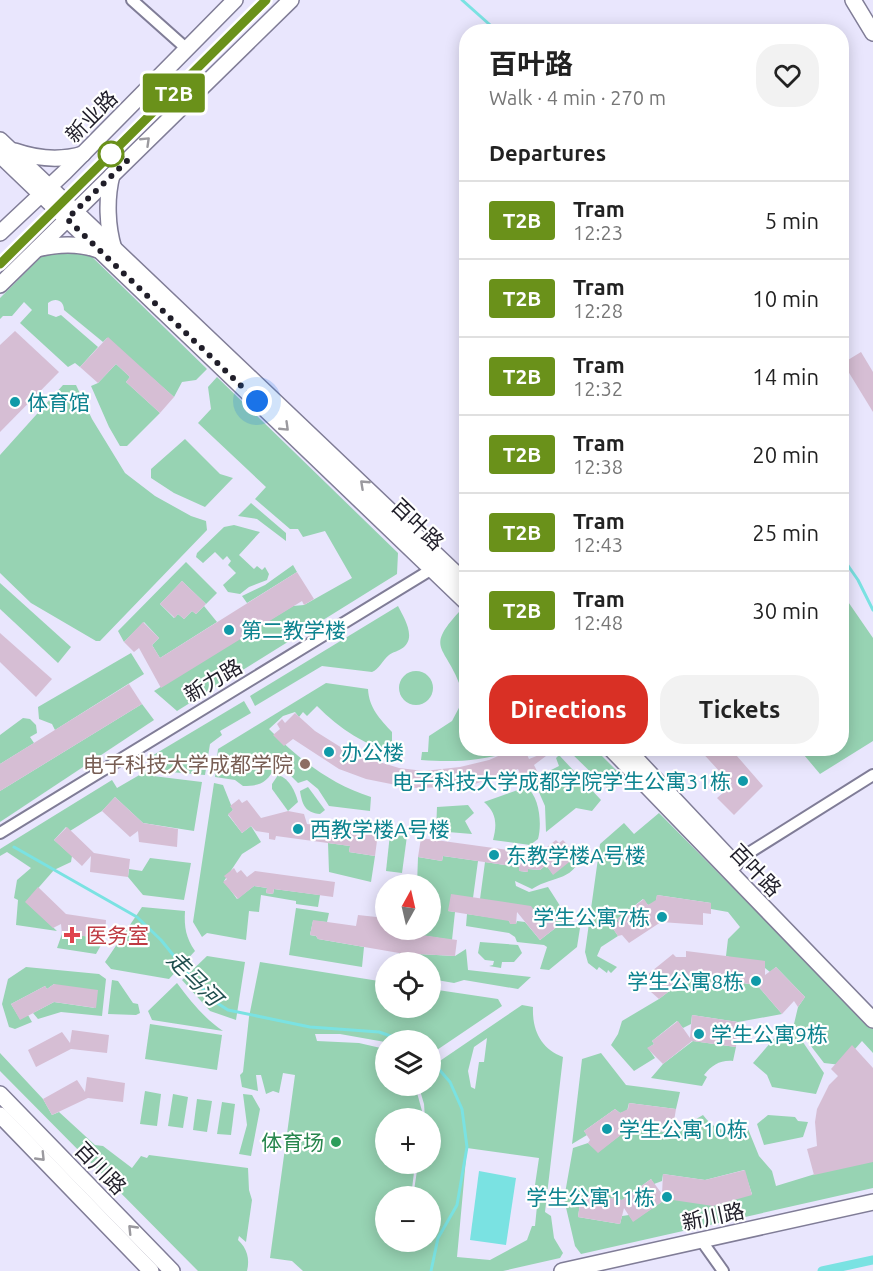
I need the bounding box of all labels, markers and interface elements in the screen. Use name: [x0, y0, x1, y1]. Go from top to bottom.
button: heart: [756, 44, 819, 107]
text: 百叶路: [489, 48, 573, 79]
line badge: T2B: [140, 74, 208, 112]
text: T2B: [155, 81, 193, 105]
street label: 新业路: [60, 85, 122, 147]
text: Walk · 4 min · 270 m: [489, 86, 666, 109]
one-way arrow: [140, 137, 150, 148]
text: Departures: [489, 140, 606, 165]
unlabelled marker: [98, 141, 124, 167]
text: Tram: [573, 196, 625, 221]
text: T2B: [503, 208, 541, 232]
text: 5 min: [765, 208, 819, 233]
text: 12:23: [573, 221, 623, 244]
text: Tram: [573, 274, 625, 299]
text: T2B: [503, 286, 541, 310]
text: 10 min: [752, 286, 819, 311]
text: 12:28: [573, 299, 623, 322]
text: Tram: [573, 352, 625, 377]
text: T2B: [503, 364, 541, 388]
text: 14 min: [752, 364, 819, 389]
text: 12:32: [573, 377, 623, 400]
your location: [242, 386, 272, 416]
place label: 体育馆: [27, 390, 90, 414]
marker: 体育馆: [8, 395, 22, 409]
one-way arrow: [278, 420, 289, 431]
text: Tram: [573, 430, 625, 455]
text: T2B: [503, 442, 541, 466]
text: 20 min: [752, 442, 819, 467]
text: 12:38: [573, 455, 623, 478]
one-way arrow: [360, 480, 370, 491]
street label: 百叶路: [387, 493, 449, 555]
text: Tram: [573, 508, 625, 533]
text: T2B: [503, 520, 541, 544]
text: 25 min: [752, 520, 819, 545]
text: 12:43: [573, 533, 623, 556]
text: Tram: [573, 586, 625, 611]
text: T2B: [503, 598, 541, 622]
text: 30 min: [752, 598, 819, 623]
text: 12:48: [573, 611, 623, 634]
place label: 第二教学楼: [241, 618, 346, 642]
marker: 第二教学楼: [222, 623, 236, 637]
street label: 新力路: [180, 653, 246, 707]
button: Directions: [489, 675, 648, 744]
button: Tickets: [660, 675, 819, 744]
place label: 办公楼: [341, 740, 404, 764]
marker: 办公楼: [322, 745, 336, 759]
place label: 电子科技大学成都学院: [83, 752, 293, 776]
marker: 电子科技大学成都学院: [298, 757, 312, 771]
place label: 电子科技大学成都学院学生公寓31栋: [392, 769, 731, 793]
marker: 电子科技大学成都学院学生公寓31栋: [736, 774, 750, 788]
place label: 西教学楼A号楼: [310, 817, 450, 841]
marker: 西教学楼A号楼: [291, 822, 305, 836]
street label: 百叶路: [725, 839, 787, 901]
place label: 东教学楼A号楼: [506, 843, 646, 867]
marker: 东教学楼A号楼: [487, 848, 501, 862]
north arrow: [375, 874, 441, 940]
map controls: [375, 874, 441, 1252]
place label: 学生公寓7栋: [533, 905, 650, 929]
marker: 学生公寓7栋: [655, 910, 669, 924]
place label: 医务室: [86, 923, 149, 947]
marker: 医务室: [63, 926, 81, 944]
water label: 走马河: [163, 946, 230, 1013]
button: locate: [375, 952, 441, 1018]
place label: 学生公寓8栋: [627, 969, 744, 993]
marker: 学生公寓8栋: [749, 974, 763, 988]
place label: 学生公寓9栋: [711, 1022, 828, 1046]
marker: 学生公寓9栋: [692, 1027, 706, 1041]
button: layers: [375, 1030, 441, 1096]
button: +: [375, 1108, 441, 1174]
place label: 学生公寓10栋: [619, 1117, 748, 1141]
marker: 学生公寓10栋: [600, 1122, 614, 1136]
place label: 体育场: [261, 1130, 324, 1154]
marker: 体育场: [329, 1135, 343, 1149]
street label: 百川路: [70, 1137, 132, 1199]
one-way arrow: [33, 1149, 44, 1160]
place label: 学生公寓11栋: [526, 1185, 655, 1209]
button: −: [375, 1186, 441, 1252]
marker: 学生公寓11栋: [660, 1190, 674, 1204]
street label: 新川路: [680, 1198, 746, 1234]
one-way arrow: [128, 1226, 139, 1237]

